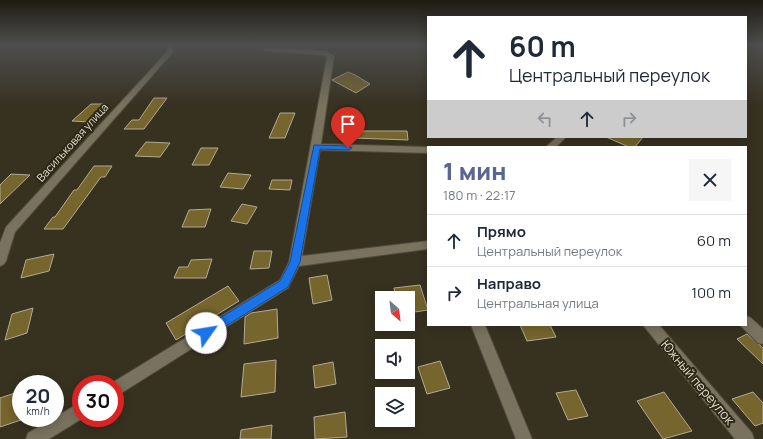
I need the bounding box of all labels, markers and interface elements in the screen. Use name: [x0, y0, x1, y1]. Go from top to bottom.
text: 60 m: [509, 27, 576, 65]
icon: ahead: [443, 32, 495, 84]
text: Центральный переулок: [509, 63, 710, 87]
street label: Васильковая улица: [33, 100, 111, 184]
pin: [331, 107, 365, 148]
icon: left: [534, 108, 556, 130]
icon: ahead: [576, 108, 598, 130]
icon: right: [618, 108, 640, 130]
icon: arrive: [337, 113, 359, 135]
text: 1 мин: [443, 154, 506, 187]
button: close: [689, 159, 731, 201]
text: 180 m · 22:17: [443, 186, 516, 204]
text: Прямо: [477, 221, 526, 242]
icon: ahead: [443, 230, 465, 252]
text: 60 m: [697, 230, 731, 251]
text: Центральный переулок: [477, 242, 622, 260]
text: Направо: [477, 273, 541, 294]
icon: right: [443, 282, 465, 304]
text: 100 m: [691, 282, 731, 303]
north arrow: [375, 291, 415, 331]
map controls: [375, 291, 415, 427]
text: Центральная улица: [477, 294, 599, 312]
position arrow: [185, 312, 227, 354]
street label: Южный переулок: [657, 336, 739, 429]
button: sound: [375, 339, 415, 379]
speed limit sign: 30: [72, 375, 124, 427]
text: 20: [25, 382, 51, 409]
button: layers: [375, 387, 415, 427]
text: km/h: [26, 404, 50, 418]

